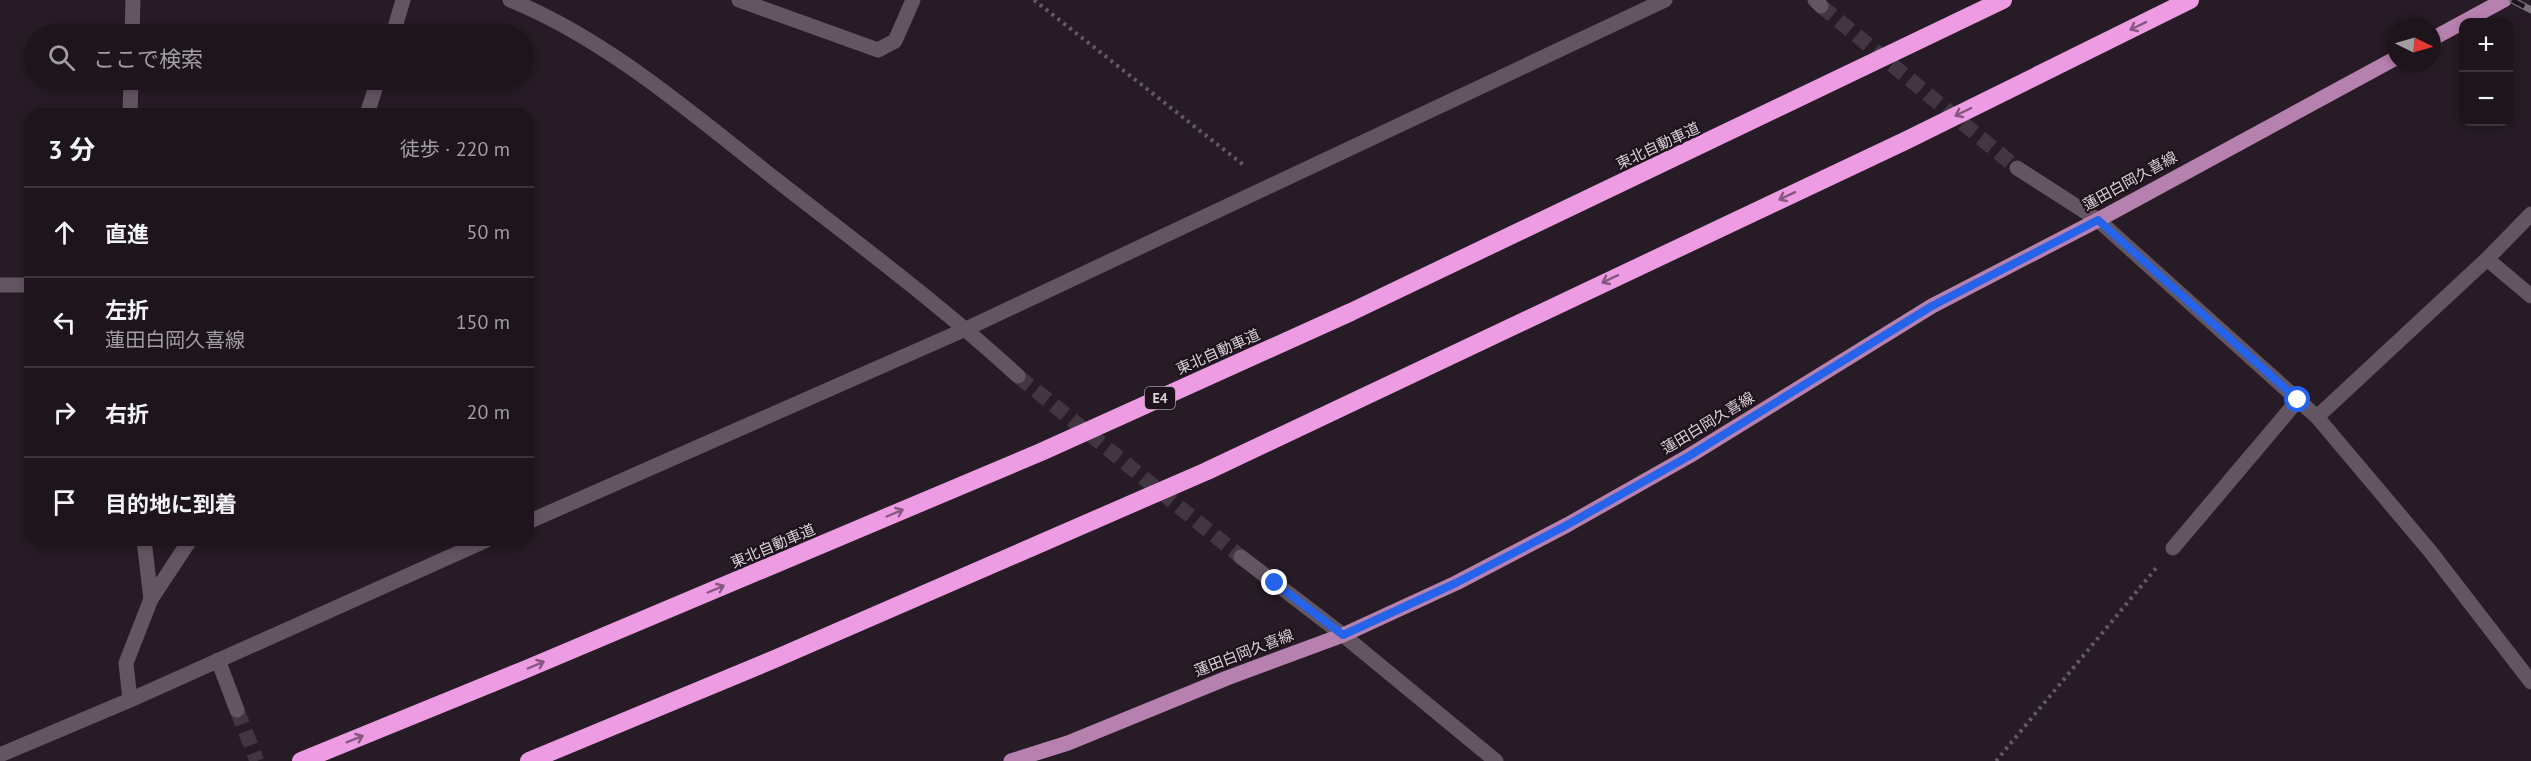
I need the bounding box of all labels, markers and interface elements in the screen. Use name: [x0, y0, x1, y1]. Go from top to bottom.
north arrow: [2387, 18, 2441, 72]
map controls: [2459, 18, 2513, 126]
button: +: [2459, 18, 2513, 72]
one-way arrow: [2129, 21, 2147, 32]
search box: [24, 24, 534, 90]
icon: search: [45, 41, 78, 74]
text: ここで検索: [93, 45, 203, 73]
button: −: [2459, 72, 2513, 126]
one-way arrow: [1954, 107, 1972, 119]
street label: 東北自動車道: [1613, 118, 1703, 173]
text: 3 分: [48, 133, 95, 166]
text: 徒歩 · 220 m: [400, 136, 510, 162]
street label: 蓮田白岡久喜線: [2079, 147, 2180, 214]
one-way arrow: [1778, 191, 1796, 203]
icon: ahead: [48, 216, 81, 249]
text: 50 m: [467, 219, 510, 245]
text: 直進: [105, 220, 149, 248]
one-way arrow: [1602, 273, 1620, 285]
text: 左折: [105, 296, 149, 324]
icon: left: [48, 306, 81, 339]
text: 150 m: [456, 309, 510, 335]
street label: 東北自動車道: [1173, 325, 1263, 379]
text: 蓮田白岡久喜線: [105, 327, 245, 353]
route start: [2284, 386, 2310, 412]
road number: E4: [1145, 387, 1175, 409]
street label: 蓮田白岡久喜線: [1658, 387, 1758, 458]
icon: right: [48, 396, 81, 429]
text: 20 m: [467, 399, 510, 425]
text: 右折: [105, 400, 149, 428]
icon: arrive: [48, 486, 81, 519]
text: 目的地に到着: [105, 490, 237, 518]
one-way arrow: [886, 507, 904, 518]
street label: 東北自動車道: [728, 519, 818, 572]
route end: [1261, 569, 1287, 595]
one-way arrow: [706, 583, 724, 595]
street label: 蓮田白岡久喜線: [1191, 625, 1296, 680]
one-way arrow: [527, 659, 545, 670]
one-way arrow: [346, 733, 364, 744]

